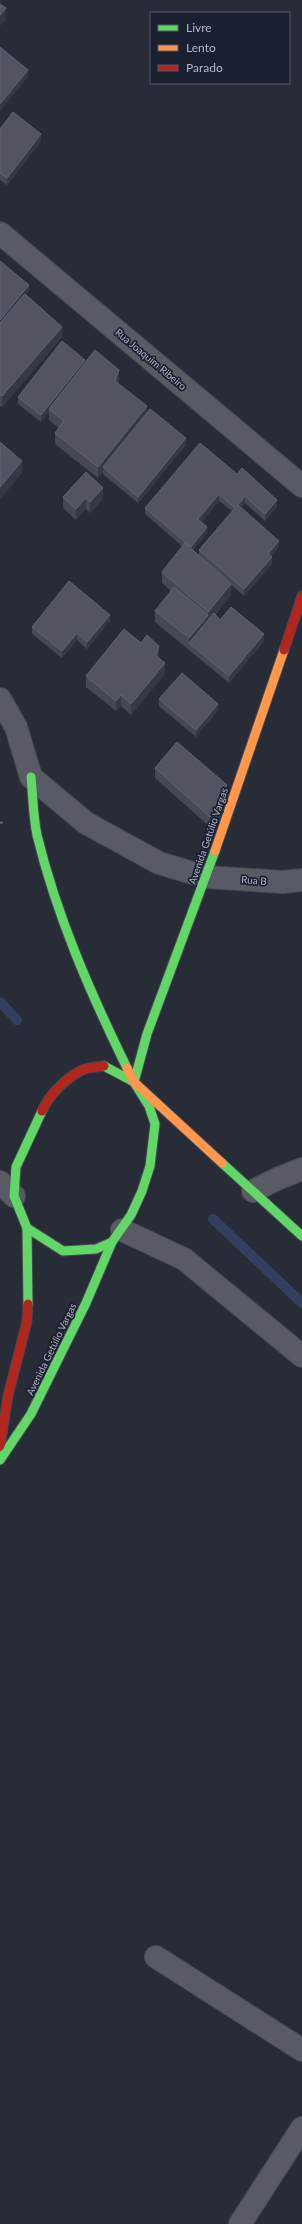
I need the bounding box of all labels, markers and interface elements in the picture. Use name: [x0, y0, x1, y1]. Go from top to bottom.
legend: [150, 12, 290, 84]
text: Livre: [186, 20, 212, 35]
text: Lento: [186, 40, 216, 55]
text: Parado: [186, 60, 223, 75]
street label: Rua Joaquim Ribeiro: [113, 326, 189, 392]
street label: Avenida Getúlio Vargas: [186, 786, 230, 886]
street label: Rua B: [241, 873, 267, 887]
street label: Avenida Getúlio Vargas: [23, 1301, 79, 1397]

